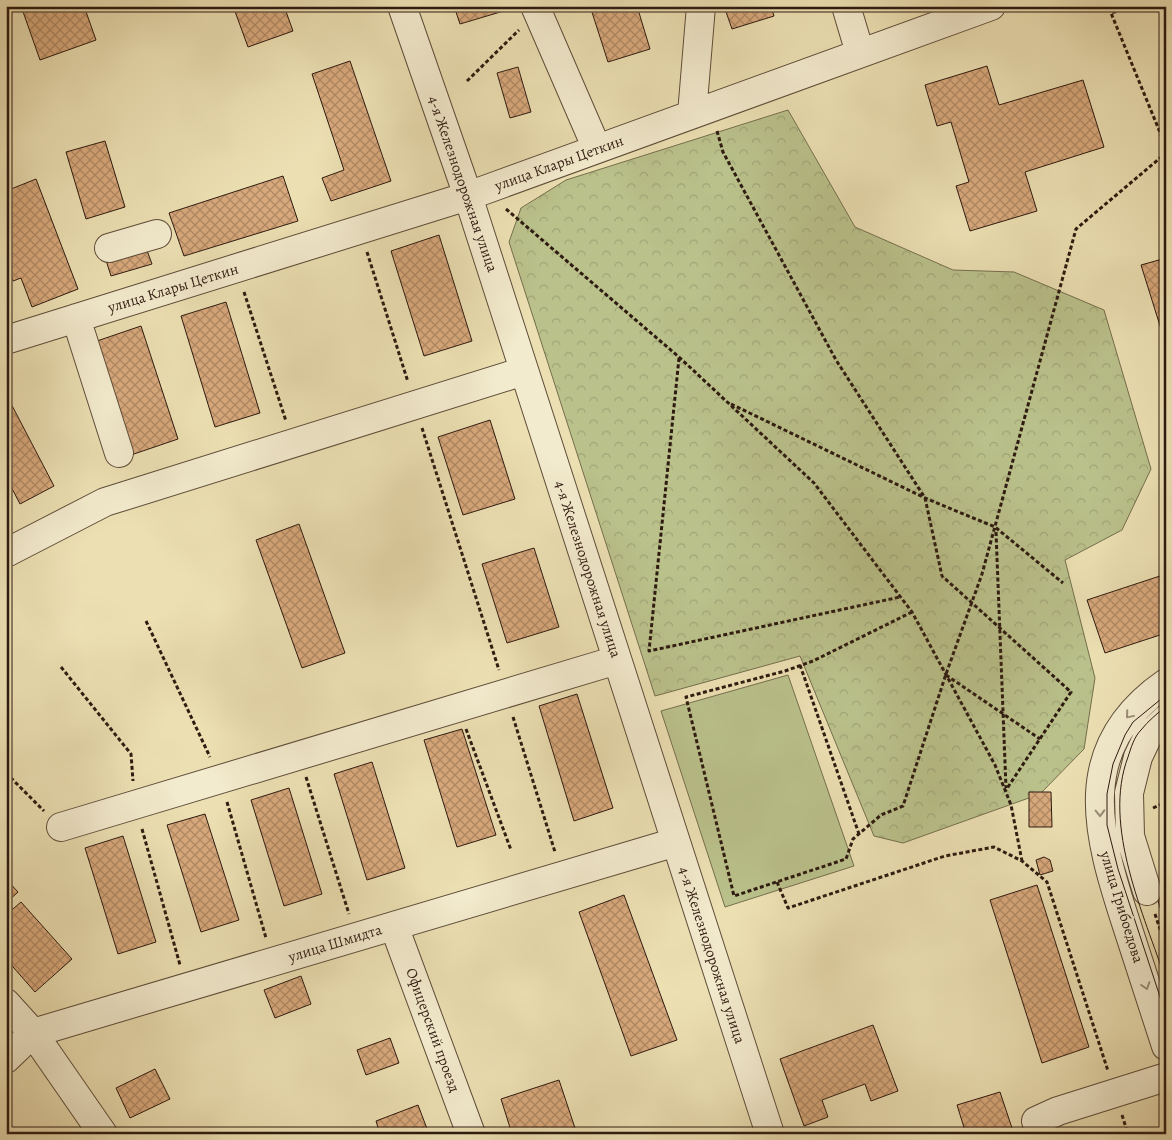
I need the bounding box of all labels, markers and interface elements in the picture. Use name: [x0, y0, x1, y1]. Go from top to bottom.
street label: 4-я Железнодорожная улица: [423, 93, 503, 275]
street label: улица Клары Цеткин: [491, 130, 626, 196]
street label: улица Клары Цеткин: [104, 259, 241, 318]
street label: 4-я Железнодорожная улица: [550, 478, 626, 660]
one-way arrow: [1126, 709, 1135, 718]
one-way arrow: [1095, 809, 1106, 817]
street label: улица Грибоедова: [1095, 848, 1149, 965]
street label: 4-я Железнодорожная улица: [674, 864, 750, 1046]
street label: улица Шмидта: [285, 919, 384, 967]
street label: Офицерский проезд: [401, 965, 465, 1095]
one-way arrow: [1141, 981, 1151, 990]

